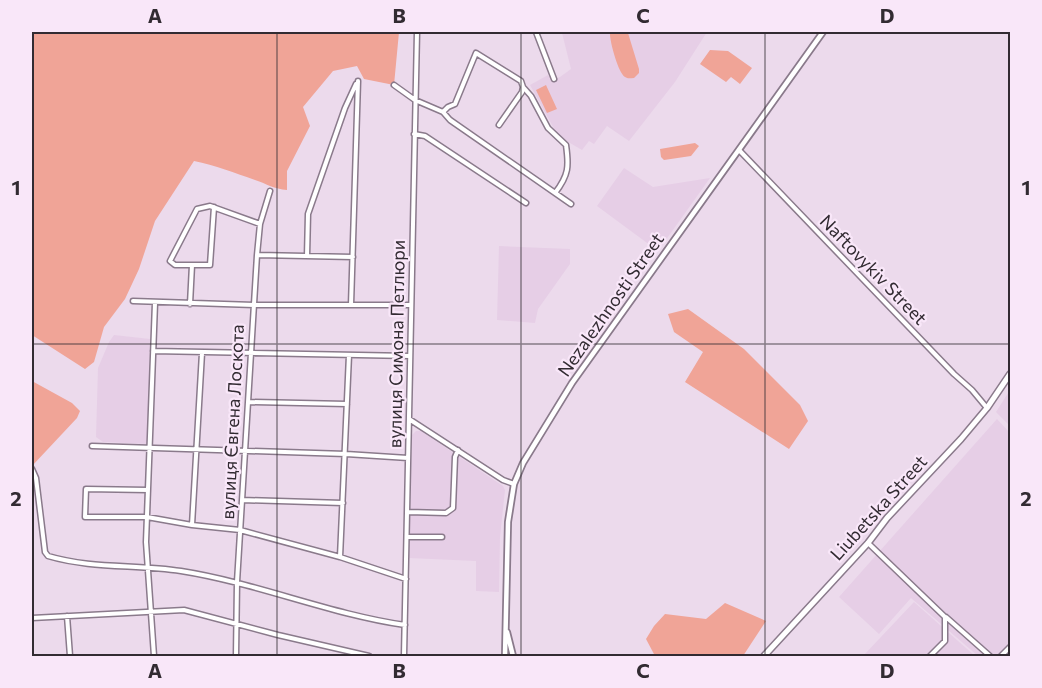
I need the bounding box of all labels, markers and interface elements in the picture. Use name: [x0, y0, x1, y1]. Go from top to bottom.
text: A: [148, 3, 162, 27]
text: B: [392, 3, 406, 27]
text: C: [636, 3, 650, 27]
text: D: [880, 3, 894, 27]
text: 1: [11, 175, 21, 199]
text: 1: [1021, 175, 1031, 199]
street label: Naftovykiv Street: [816, 210, 932, 329]
street label: Nezalezhnosti Street: [552, 228, 668, 380]
street label: вулиця Симона Петлюри: [383, 240, 409, 448]
street label: вулиця Євгена Лоскота: [216, 324, 248, 520]
street label: Liubetska Street: [825, 450, 931, 565]
text: 2: [10, 486, 22, 510]
text: 2: [1020, 486, 1032, 510]
text: A: [148, 658, 162, 682]
text: B: [392, 658, 406, 682]
text: C: [636, 658, 650, 682]
text: D: [880, 658, 894, 682]

